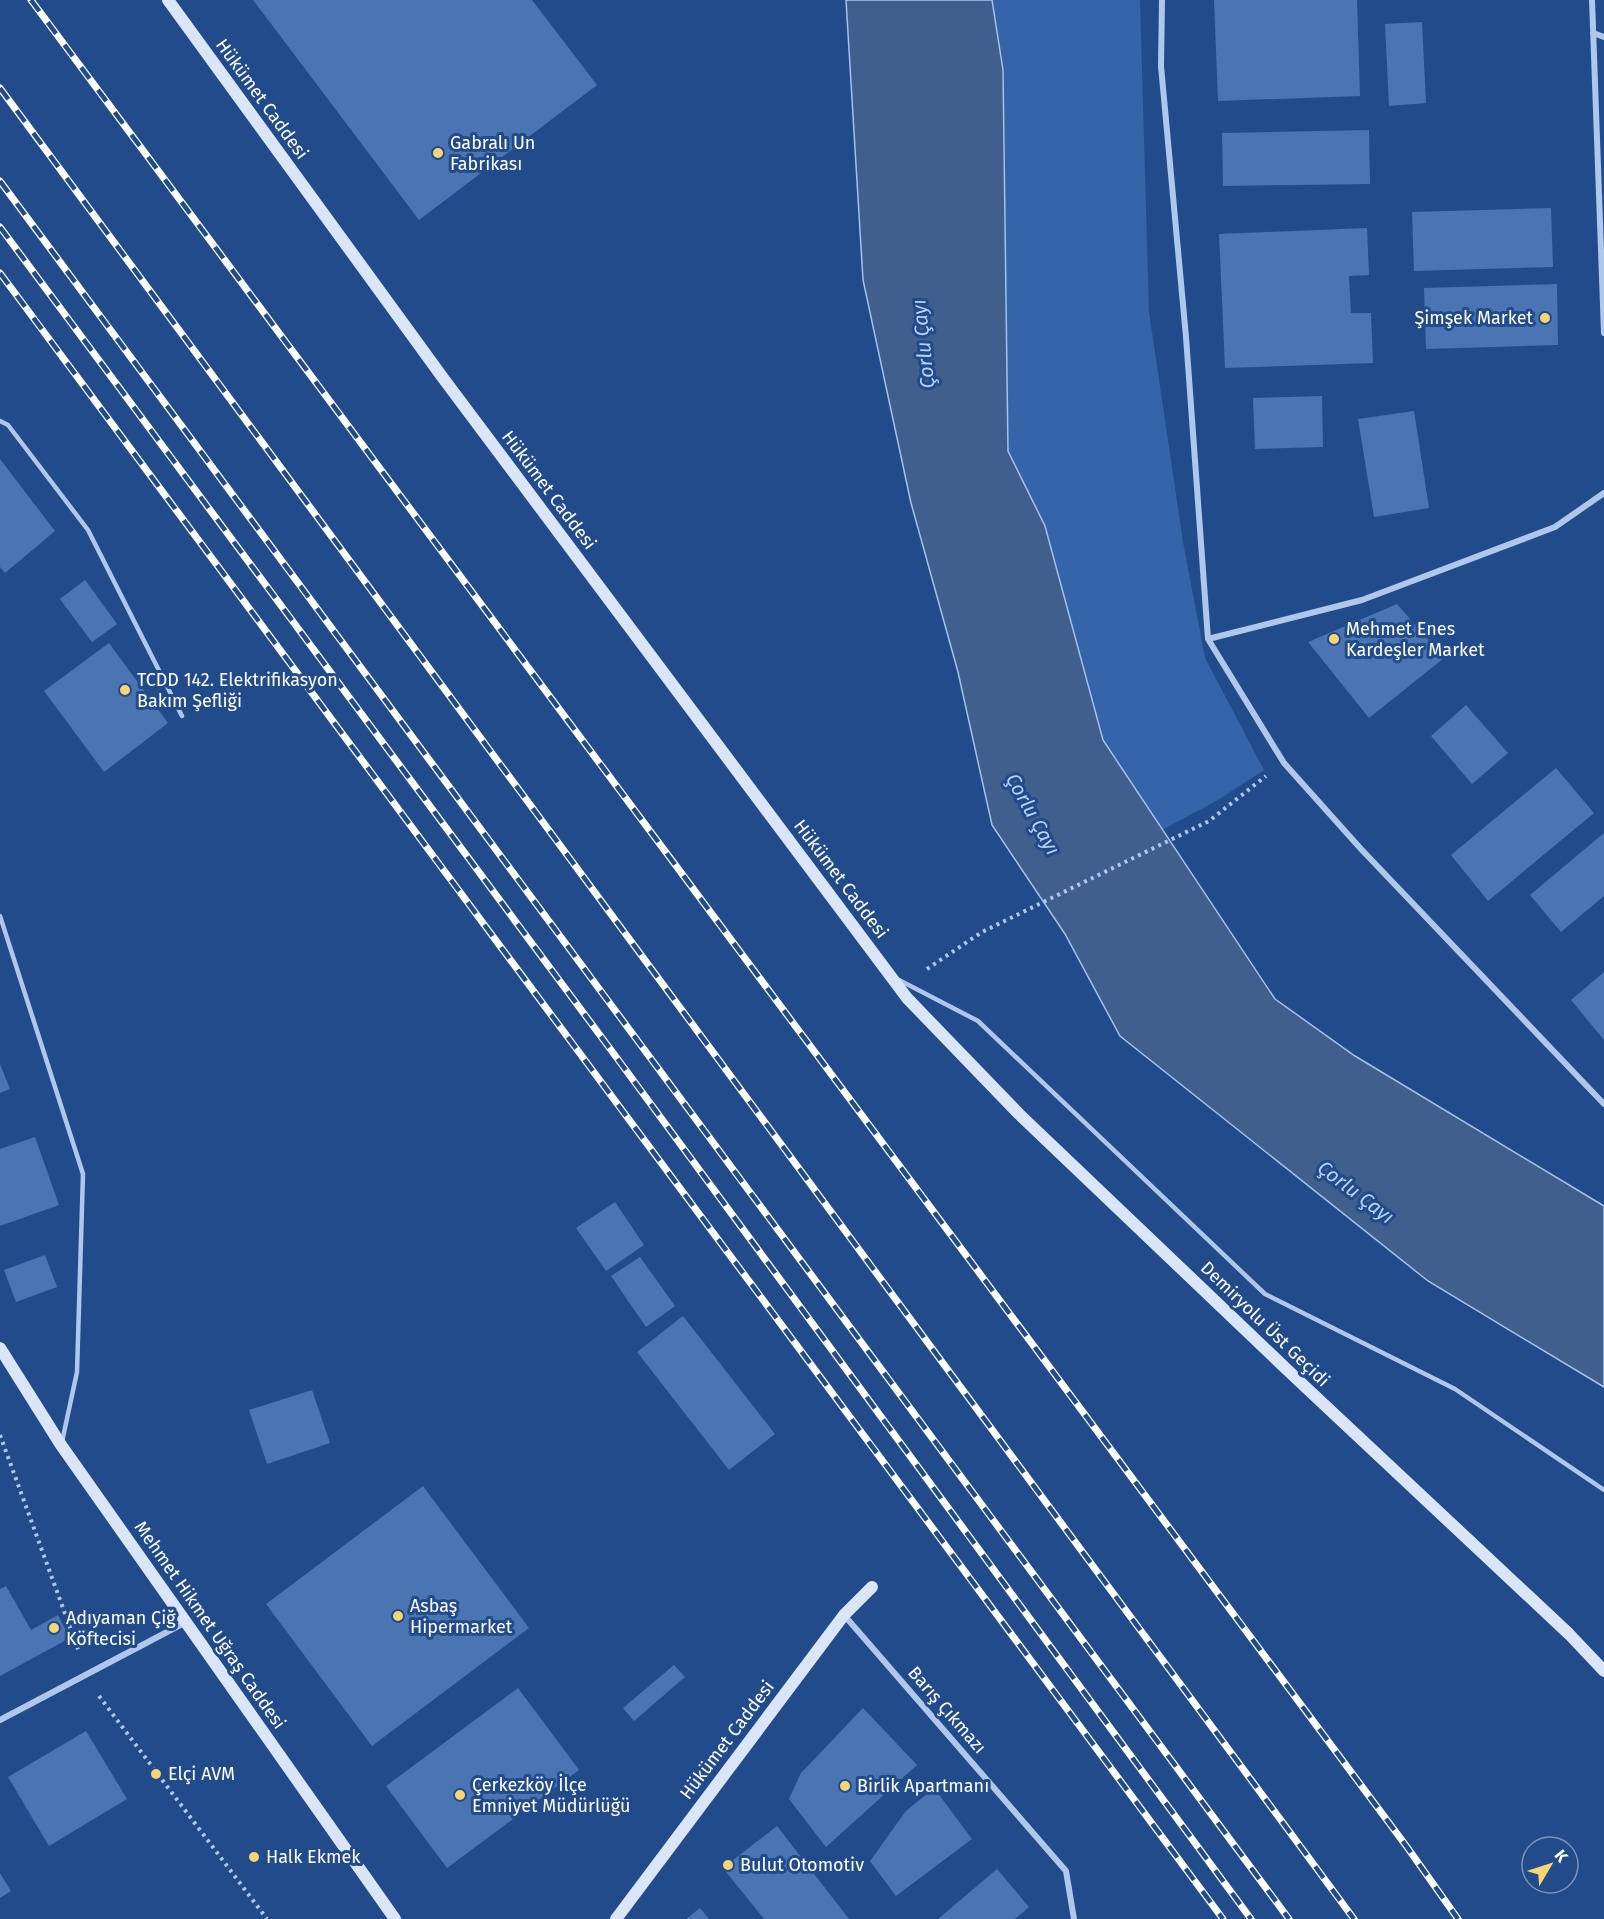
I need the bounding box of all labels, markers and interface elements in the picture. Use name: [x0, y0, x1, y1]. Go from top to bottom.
street label: Hükümet Caddesi: [211, 35, 313, 163]
place label: Gabralı Un Fabrikası: [450, 132, 535, 175]
marker: Gabralı Un Fabrikası: [431, 146, 445, 160]
water label: Çorlu Çayı: [906, 298, 941, 390]
place label: Şimşek Market: [1414, 307, 1533, 329]
marker: Şimşek Market: [1538, 311, 1552, 325]
street label: Hükümet Caddesi: [497, 426, 601, 554]
place label: Mehmet Enes Kardeşler Market: [1346, 618, 1485, 661]
marker: Mehmet Enes Kardeşler Market: [1327, 632, 1341, 646]
place label: TCDD 142. Elektrifikasyon Bakım Şefliği: [137, 669, 338, 712]
marker: TCDD 142. Elektrifikasyon Bakım Şefliği: [118, 683, 132, 697]
water label: Çorlu Çayı: [1000, 769, 1065, 859]
street label: Hükümet Caddesi: [789, 815, 893, 943]
water label: Çorlu Çayı: [1312, 1155, 1399, 1229]
street label: Demiryolu Üst Geçidi: [1196, 1257, 1334, 1391]
street label: Mehmet Hikmet Uğraş Caddesi: [130, 1517, 290, 1733]
place label: Asbaş Hipermarket: [410, 1595, 513, 1638]
place label: Adıyaman Çiğ Köftecisi: [66, 1607, 176, 1650]
marker: Asbaş Hipermarket: [391, 1609, 405, 1623]
marker: Adıyaman Çiğ Köftecisi: [47, 1621, 61, 1635]
street label: Barış Çıkmazı: [903, 1662, 991, 1758]
street label: Hükümet Caddesi: [675, 1676, 779, 1804]
place label: Elçi AVM: [168, 1763, 235, 1785]
marker: Elçi AVM: [149, 1767, 163, 1781]
place label: Çerkezköy İlçe Emniyet Müdürlüğü: [472, 1774, 630, 1817]
place label: Birlik Apartmanı: [857, 1775, 989, 1797]
marker: Birlik Apartmanı: [838, 1779, 852, 1793]
marker: Çerkezköy İlçe Emniyet Müdürlüğü: [453, 1788, 467, 1802]
north arrow: [1520, 1835, 1580, 1895]
place label: Halk Ekmek: [266, 1846, 361, 1868]
text: K: [1551, 1846, 1572, 1866]
marker: Halk Ekmek: [247, 1850, 261, 1864]
place label: Bulut Otomotiv: [740, 1854, 864, 1876]
marker: Bulut Otomotiv: [721, 1858, 735, 1872]

